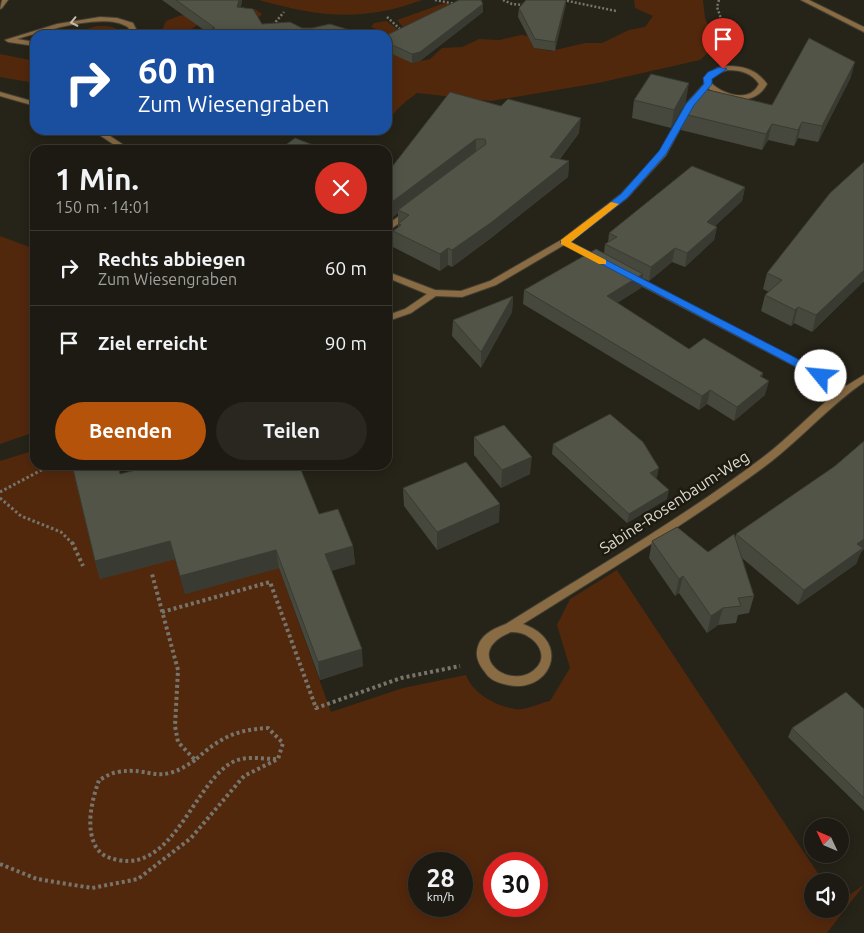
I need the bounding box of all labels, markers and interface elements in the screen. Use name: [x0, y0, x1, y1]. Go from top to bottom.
one-way arrow: [70, 16, 78, 27]
pin: [702, 18, 744, 69]
icon: arrive: [709, 25, 737, 53]
icon: right: [55, 50, 120, 115]
text: 60 m: [138, 50, 216, 90]
text: Zum Wiesengraben: [138, 91, 329, 116]
text: 1 Min.: [55, 162, 139, 196]
button: close: [315, 162, 367, 214]
text: 150 m · 14:01: [55, 198, 151, 216]
text: Rechts abbiegen: [98, 248, 246, 270]
icon: right: [55, 254, 83, 282]
text: 60 m: [325, 257, 367, 279]
text: Zum Wiesengraben: [98, 270, 237, 288]
icon: arrive: [55, 329, 83, 357]
text: Ziel erreicht: [98, 332, 207, 354]
text: 90 m: [325, 332, 367, 354]
position arrow: [794, 349, 846, 401]
button: Beenden: [55, 402, 206, 460]
button: Teilen: [216, 402, 367, 460]
street label: Sabine-Rosenbaum-Weg: [596, 447, 752, 557]
north arrow: [804, 818, 849, 862]
map controls: [804, 818, 849, 918]
speed limit sign: 30: [483, 852, 548, 917]
text: 28: [426, 864, 455, 892]
button: sound: [804, 873, 849, 918]
text: km/h: [427, 890, 454, 903]

